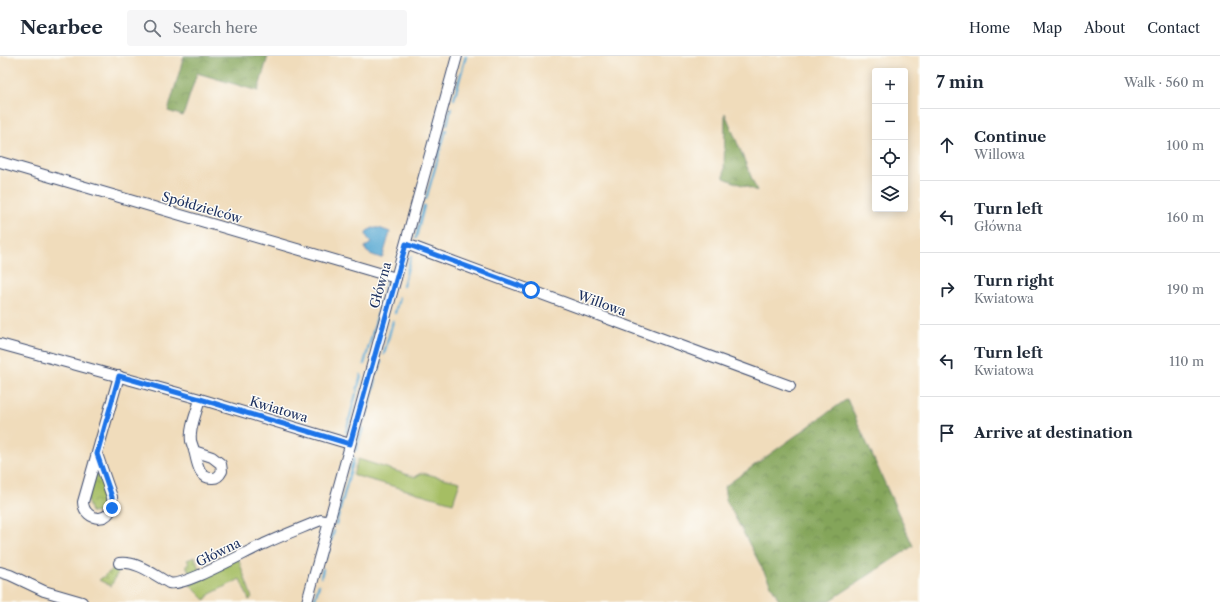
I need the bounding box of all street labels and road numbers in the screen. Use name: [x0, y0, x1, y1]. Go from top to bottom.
street label: Spółdzielców: [160, 188, 244, 226]
street label: Główna: [366, 260, 394, 310]
street label: Willowa: [574, 286, 629, 319]
street label: Kwiatowa: [248, 393, 310, 425]
street label: Główna: [193, 534, 243, 570]

